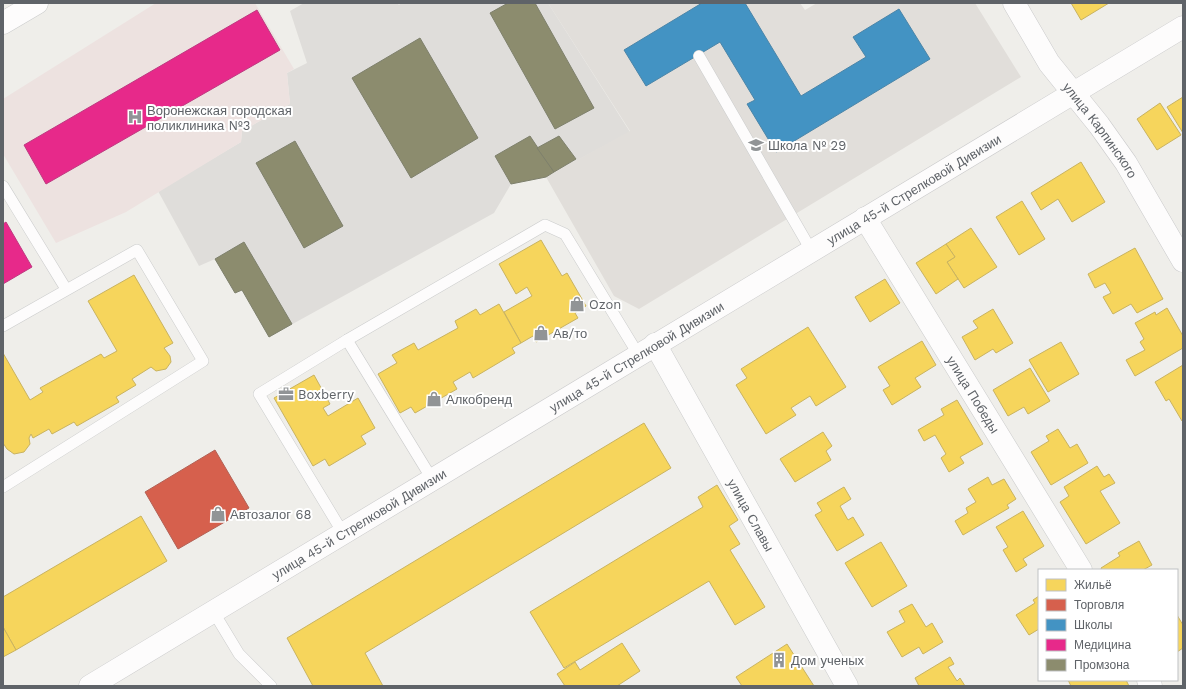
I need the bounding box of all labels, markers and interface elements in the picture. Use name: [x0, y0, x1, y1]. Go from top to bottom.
street label: улица Карпинского: [1060, 80, 1140, 181]
place label: Воронежская городская поликлиника №3: [147, 103, 292, 133]
hospital icon: Воронежская городская поликлиника №3: [126, 108, 144, 126]
street label: улица 45-й Стрелковой Дивизии: [824, 131, 1004, 248]
school or university icon: Школа № 29: [747, 136, 765, 154]
place label: Школа № 29: [768, 138, 846, 153]
shop icon: Ozon: [568, 295, 586, 313]
place label: Ozon: [589, 297, 621, 312]
street label: улица 45-й Стрелковой Дивизии: [547, 299, 726, 415]
shop icon: Ав/то: [532, 324, 550, 342]
place label: Ав/то: [553, 326, 587, 341]
street label: улица Победы: [943, 353, 1002, 436]
office icon: Boxberry: [277, 385, 295, 403]
place label: Boxberry: [298, 387, 354, 402]
shop icon: Алкобренд: [425, 390, 443, 408]
place label: Алкобренд: [446, 392, 512, 407]
street label: улица 45-й Стрелковой Дивизии: [269, 466, 449, 583]
street label: улица Славы: [724, 476, 777, 554]
shop icon: Автозалог 68: [209, 505, 227, 523]
place label: Автозалог 68: [230, 507, 311, 522]
legend: [1038, 569, 1178, 681]
text: Жильё: [1074, 578, 1112, 592]
text: Торговля: [1074, 598, 1124, 612]
text: Школы: [1074, 618, 1112, 632]
text: Медицина: [1074, 638, 1131, 652]
building icon: Дом ученых: [770, 651, 788, 669]
place label: Дом ученых: [791, 653, 865, 668]
text: Промзона: [1074, 658, 1130, 672]

